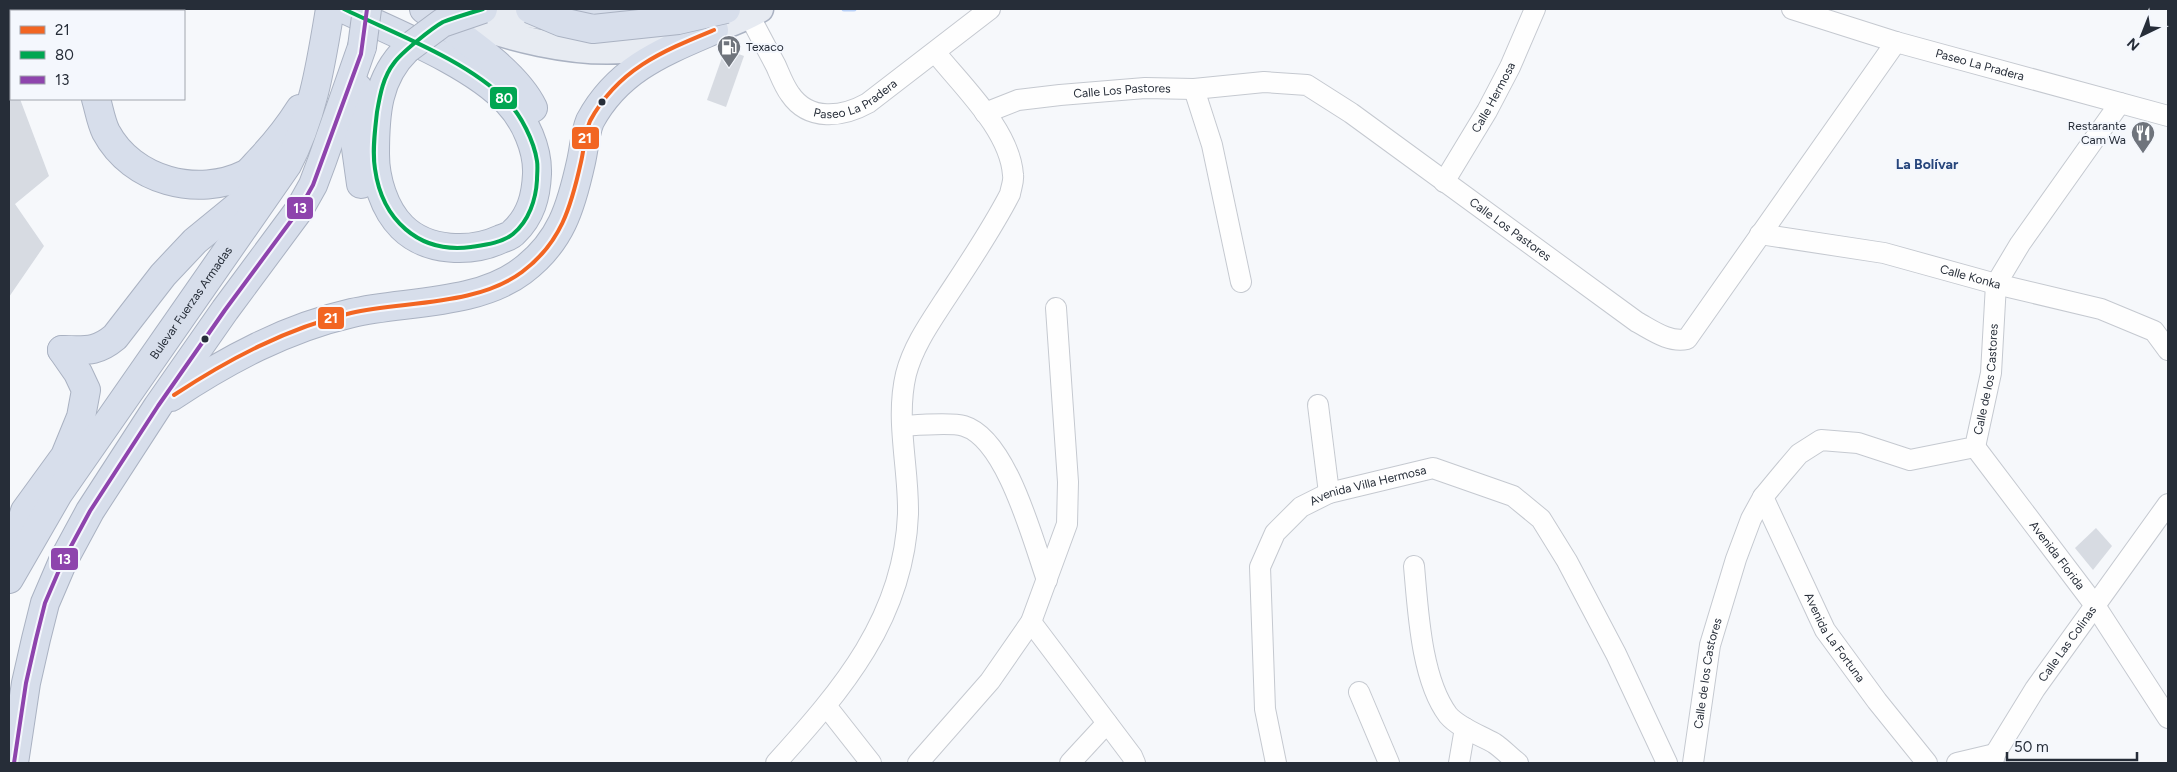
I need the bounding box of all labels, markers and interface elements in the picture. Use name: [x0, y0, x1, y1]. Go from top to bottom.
legend: [10, 10, 185, 100]
north arrow: [2117, 10, 2167, 60]
text: 21: [55, 21, 70, 39]
fuel station icon: Texaco: [716, 34, 742, 68]
text: N: [2124, 34, 2143, 54]
place label: Texaco: [746, 40, 784, 54]
text: 80: [55, 46, 74, 64]
street label: Paseo La Pradera: [1934, 46, 2026, 84]
street label: Calle Hermosa: [1469, 60, 1518, 135]
text: 13: [55, 71, 69, 89]
street label: Paseo La Pradera: [812, 76, 900, 121]
street label: Calle Los Pastores: [1073, 81, 1171, 101]
line badge: 80: [489, 86, 518, 110]
text: 80: [495, 90, 513, 107]
unlabelled marker: [597, 97, 607, 107]
place label: Restarante Cam Wa: [2068, 119, 2126, 147]
restaurant icon: Restarante Cam Wa: [2130, 120, 2156, 154]
line badge: 21: [571, 126, 600, 150]
text: 21: [578, 130, 592, 147]
district label: La Bolívar: [1896, 156, 1959, 173]
street label: Calle Los Pastores: [1467, 195, 1554, 264]
line badge: 13: [286, 196, 314, 220]
text: 13: [293, 200, 307, 217]
street label: Bulevar Fuerzas Armadas: [147, 244, 235, 362]
street label: Calle Konka: [1938, 262, 2002, 292]
line badge: 21: [317, 306, 345, 330]
text: 21: [324, 310, 338, 327]
street label: Calle de los Castores: [1971, 323, 2001, 436]
unlabelled marker: [200, 334, 210, 344]
street label: Avenida Villa Hermosa: [1307, 463, 1428, 508]
street label: Avenida Florida: [2027, 518, 2088, 592]
line badge: 13: [50, 547, 79, 571]
text: 13: [57, 551, 71, 568]
street label: Avenida La Fortuna: [1802, 590, 1868, 685]
street label: Calle Las Colinas: [2035, 603, 2100, 685]
street label: Calle de los Castores: [1691, 616, 1725, 730]
scale bar: [2007, 730, 2137, 762]
text: 50 m: [2014, 738, 2049, 756]

